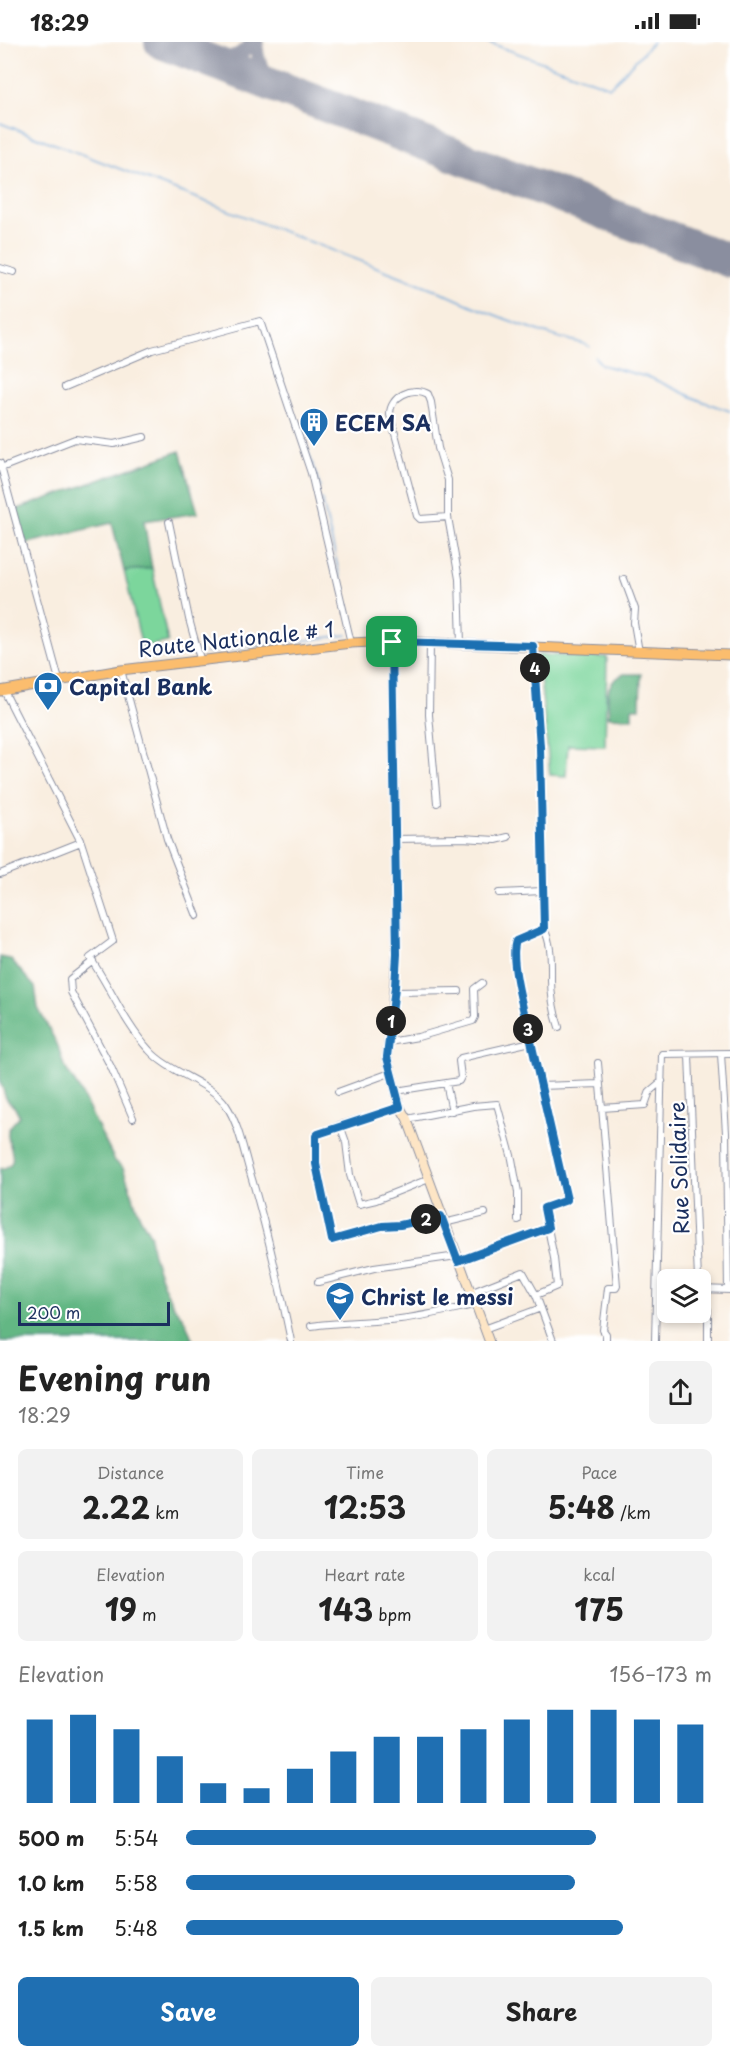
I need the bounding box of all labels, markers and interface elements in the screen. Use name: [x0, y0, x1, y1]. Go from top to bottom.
text: 18:29: [30, 5, 89, 38]
building icon: ECEM SA: [298, 406, 330, 448]
place label: ECEM SA: [335, 406, 431, 438]
street label: Route Nationale # 1: [136, 612, 336, 664]
pin: [366, 616, 417, 667]
icon: arrive: [375, 625, 408, 658]
pin: 4: [520, 653, 550, 683]
text: 4: [530, 656, 540, 680]
bank icon: Capital Bank: [32, 670, 64, 712]
place label: Capital Bank: [69, 670, 212, 702]
pin: 1: [376, 1006, 406, 1036]
text: 1: [387, 1009, 395, 1033]
pin: 3: [513, 1014, 543, 1044]
text: 3: [523, 1017, 533, 1041]
street label: Rue Solidaire: [660, 1101, 696, 1235]
pin: 2: [411, 1204, 441, 1234]
text: 2: [420, 1207, 432, 1231]
map controls: [657, 1269, 711, 1323]
button: layers: [657, 1269, 711, 1323]
school or university icon: Christ le messi: [324, 1280, 356, 1322]
place label: Christ le messi: [361, 1280, 514, 1312]
scale bar: [18, 1299, 170, 1326]
text: 200 m: [27, 1300, 80, 1324]
text: Evening run: [18, 1352, 211, 1402]
button: share: [649, 1361, 712, 1424]
text: 18:29: [18, 1400, 71, 1430]
text: Distance: [97, 1460, 164, 1484]
text: Time: [346, 1460, 384, 1484]
text: Pace: [581, 1460, 617, 1484]
text: 2.22: [82, 1484, 150, 1529]
text: 12:53: [324, 1484, 406, 1529]
text: 5:48: [548, 1484, 615, 1529]
text: km: [150, 1500, 179, 1524]
text: /km: [615, 1500, 651, 1524]
text: Elevation: [96, 1562, 165, 1586]
text: Heart rate: [325, 1562, 405, 1586]
text: kcal: [583, 1562, 615, 1586]
text: 19: [105, 1586, 137, 1631]
text: 143: [318, 1586, 373, 1631]
text: 175: [574, 1586, 624, 1631]
text: m: [137, 1602, 157, 1626]
text: bpm: [373, 1602, 412, 1626]
text: Elevation: [18, 1659, 104, 1689]
text: 156–173 m: [609, 1659, 712, 1689]
text: 500 m: [18, 1823, 85, 1853]
text: 5:54: [114, 1823, 159, 1853]
text: 1.0 km: [18, 1868, 85, 1898]
text: 5:58: [114, 1868, 158, 1898]
text: 1.5 km: [18, 1913, 84, 1943]
text: 5:48: [114, 1913, 158, 1943]
button: Save: [18, 1977, 359, 2046]
button: Share: [371, 1977, 712, 2046]

